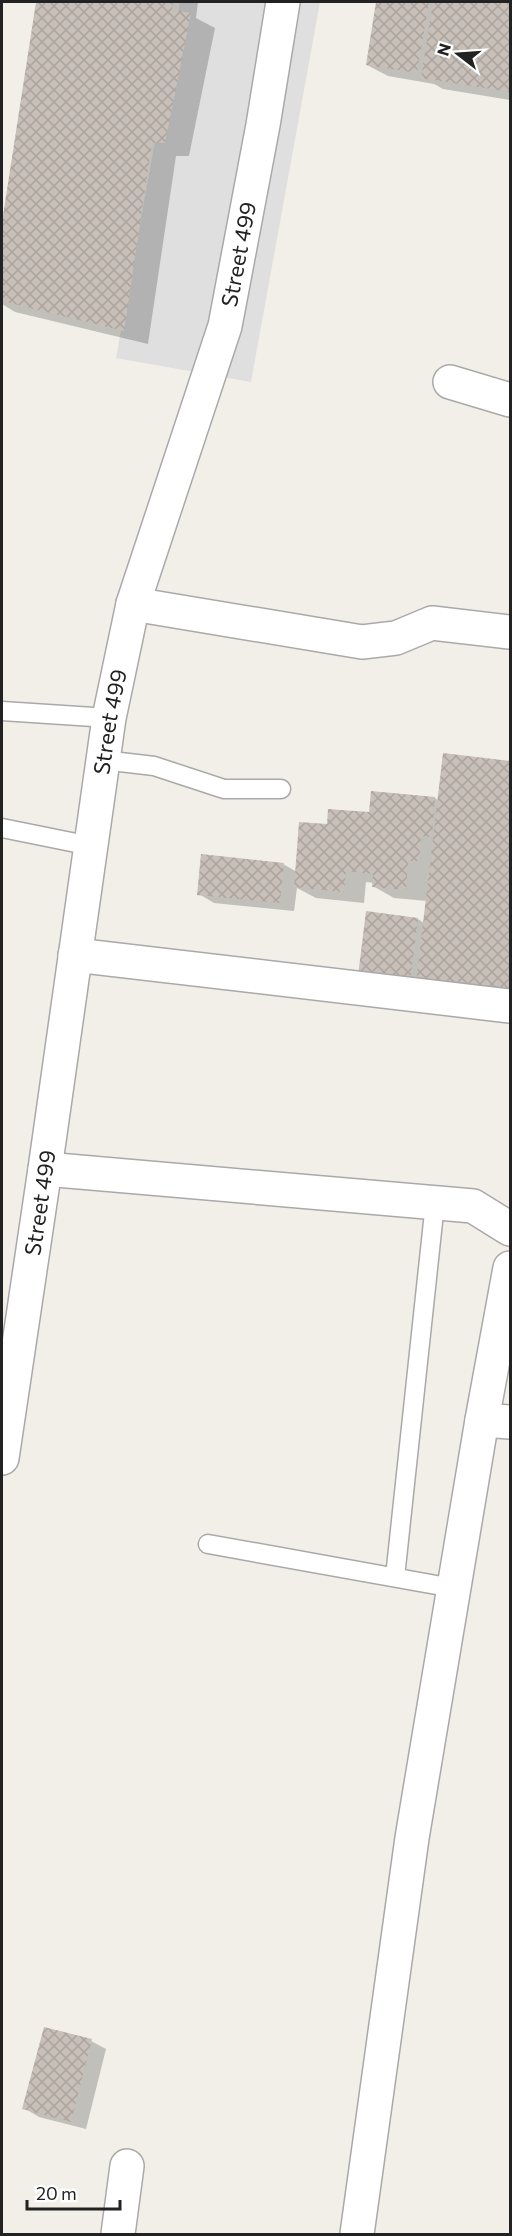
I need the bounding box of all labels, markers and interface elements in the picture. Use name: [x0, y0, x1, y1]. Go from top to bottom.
north arrow: [428, 24, 488, 84]
text: N: [432, 41, 454, 58]
street label: Street 499: [215, 199, 261, 309]
street label: Street 499: [87, 667, 132, 776]
street label: Street 499: [18, 1148, 61, 1257]
scale bar: [27, 2173, 120, 2211]
text: 20 m: [36, 2182, 77, 2204]

